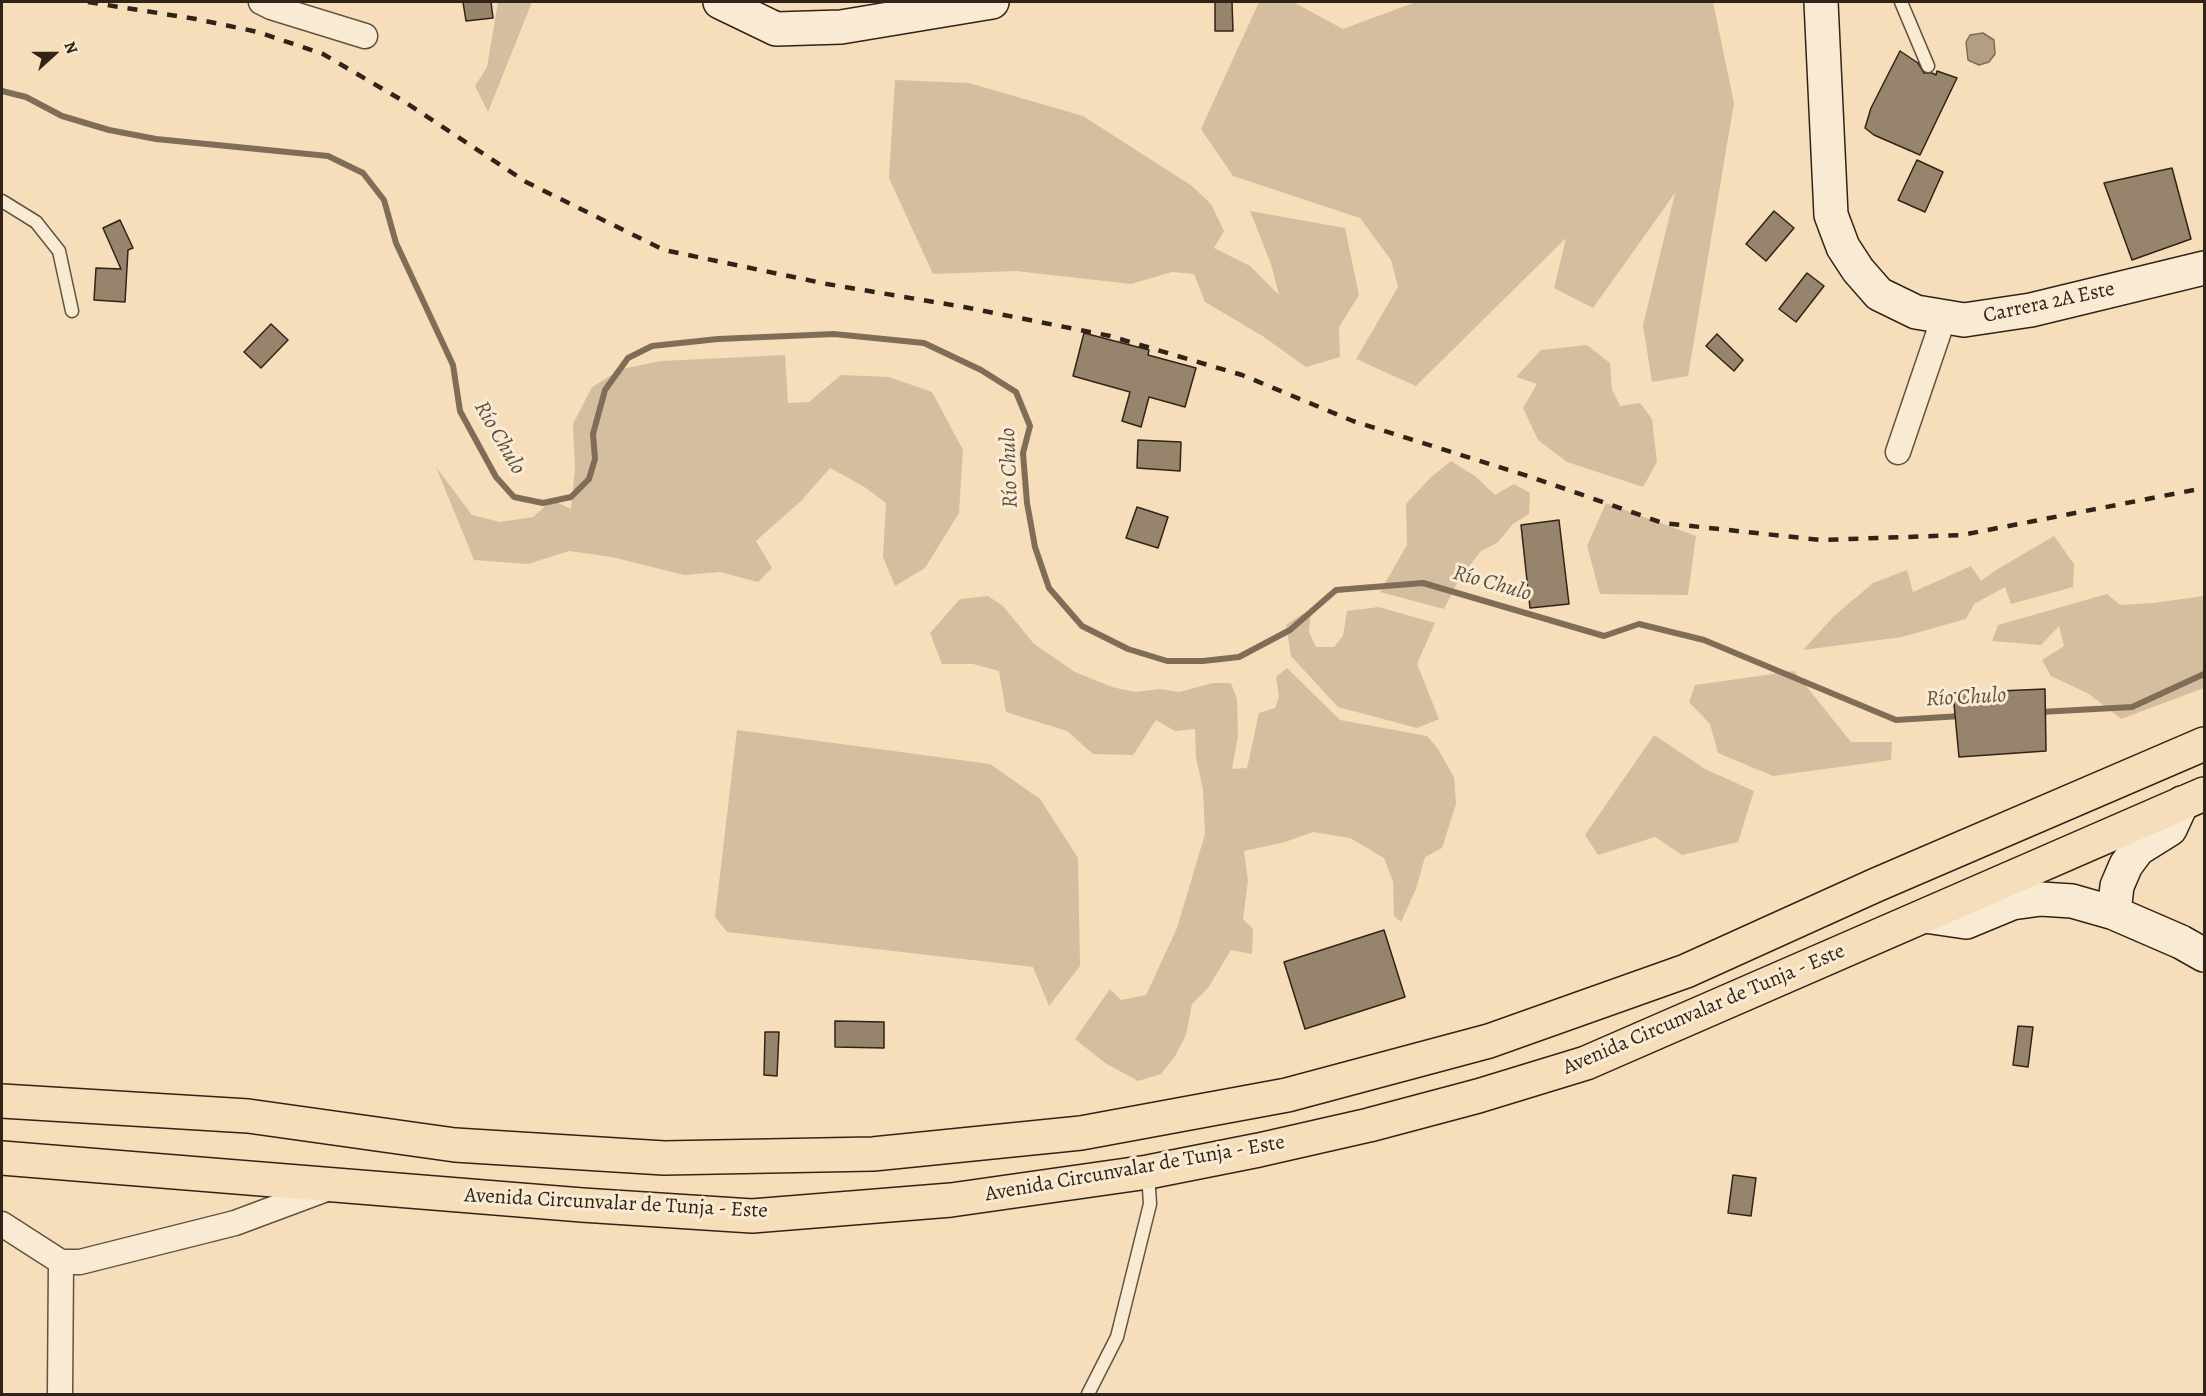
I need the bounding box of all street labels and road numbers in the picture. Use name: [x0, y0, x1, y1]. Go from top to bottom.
street label: Carrera 2A Este: [1981, 277, 2117, 329]
street label: Avenida Circunvalar de Tunja - Este: [1559, 939, 1849, 1081]
street label: Avenida Circunvalar de Tunja - Este: [983, 1130, 1287, 1208]
street label: Avenida Circunvalar de Tunja - Este: [464, 1183, 768, 1225]

